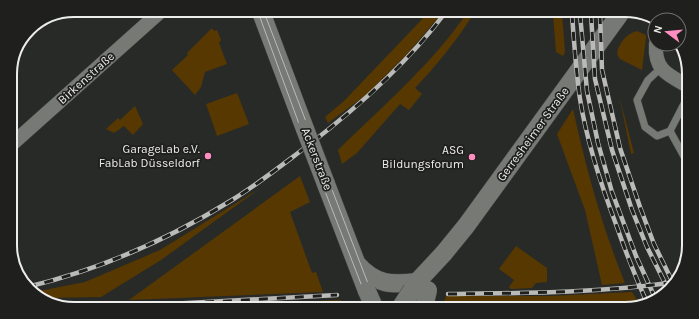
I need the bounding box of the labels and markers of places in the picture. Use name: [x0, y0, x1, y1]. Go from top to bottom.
place label: GarageLab e.V. FabLab Düsseldorf: [99, 142, 201, 170]
place label: ASG Bildungsforum: [382, 143, 464, 171]
marker: GarageLab e.V. FabLab Düsseldorf: [203, 151, 213, 161]
marker: ASG Bildungsforum: [467, 152, 477, 162]

